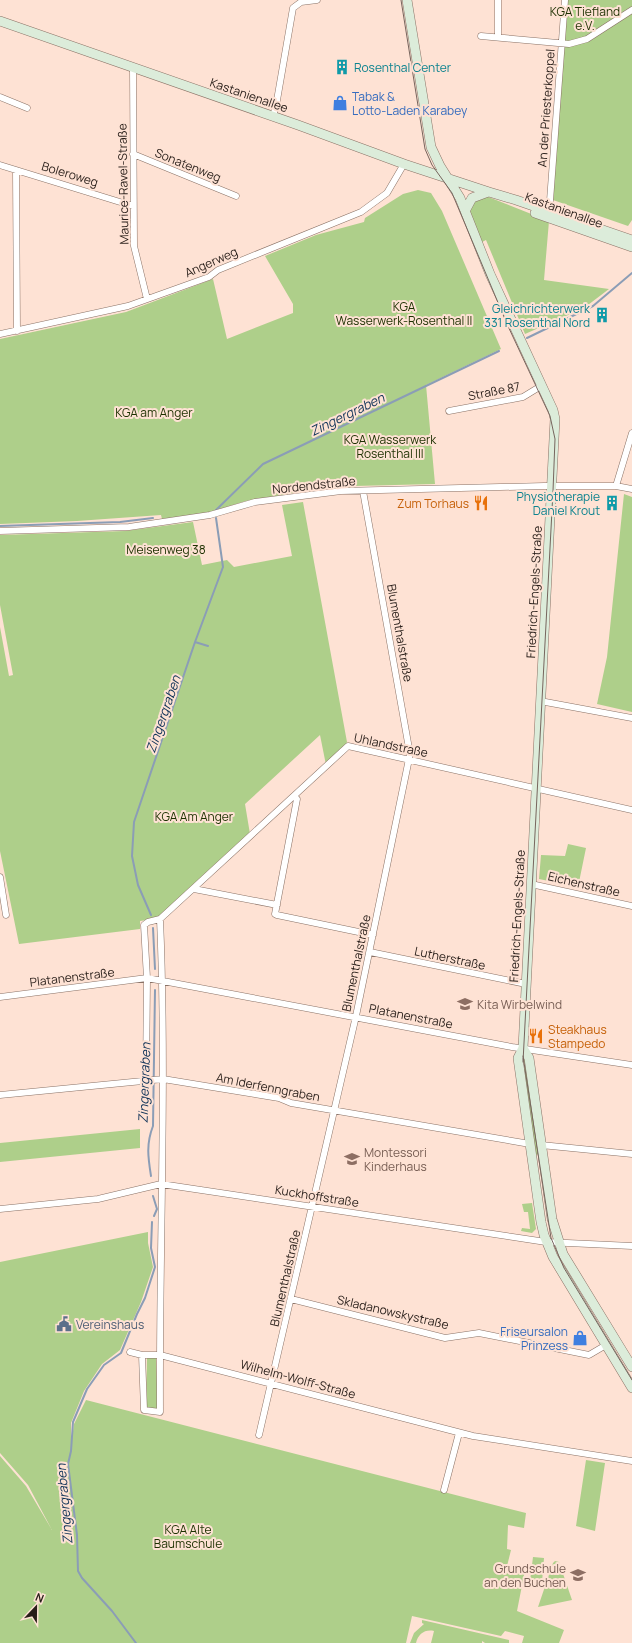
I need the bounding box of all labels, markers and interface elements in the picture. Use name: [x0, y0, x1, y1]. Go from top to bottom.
park label: KGA Tiefland e.V.: [550, 3, 620, 34]
street label: An der Priesterkoppel: [533, 48, 559, 168]
building icon: Rosenthal Center: [333, 58, 351, 76]
place label: Rosenthal Center: [354, 59, 452, 76]
street label: Kastanienallee: [208, 74, 290, 116]
place label: Tabak & Lotto-Laden Karabey: [352, 88, 468, 119]
shop icon: Tabak & Lotto-Laden Karabey: [331, 94, 349, 112]
street label: Maurice-Ravel-Straße: [113, 123, 133, 245]
street label: Sonatenweg: [152, 144, 224, 186]
street label: Boleroweg: [40, 157, 100, 191]
street label: Kastanienallee: [523, 188, 605, 232]
street label: Angerweg: [182, 243, 240, 281]
park label: KGA Wasserwerk-Rosenthal II: [336, 298, 472, 329]
place label: Gleichrichterwerk 331 Rosenthal Nord: [484, 300, 591, 331]
building icon: Gleichrichterwerk 331 Rosenthal Nord: [593, 306, 611, 324]
street label: Straße 87: [467, 378, 521, 404]
water label: Zingergraben: [307, 388, 388, 440]
park label: KGA am Anger: [115, 404, 193, 421]
park label: KGA Wasserwerk Rosenthal III: [344, 431, 437, 462]
street label: Nordendstraße: [271, 472, 357, 498]
place label: Physiotherapie Daniel Krout: [516, 488, 600, 519]
restaurant icon: Zum Torhaus: [472, 494, 490, 512]
building icon: Physiotherapie Daniel Krout: [603, 494, 621, 512]
place label: Zum Torhaus: [397, 495, 469, 512]
street label: Friedrich-Engels-Straße: [522, 525, 546, 659]
park label: Meisenweg 38: [126, 541, 206, 558]
street label: Blumenthalstraße: [383, 583, 417, 683]
water label: Zingergraben: [141, 672, 185, 755]
street label: Uhlandstraße: [352, 729, 430, 761]
park label: KGA Am Anger: [155, 808, 234, 825]
street label: Friedrich-Engels-Straße: [505, 849, 529, 983]
street label: Eichenstraße: [546, 867, 622, 901]
street label: Blumenthalstraße: [337, 913, 375, 1013]
street label: Lutherstraße: [413, 942, 487, 974]
street label: Platanenstraße: [29, 963, 115, 991]
school or university icon: Kita Wirbelwind: [456, 995, 474, 1013]
place label: Kita Wirbelwind: [477, 996, 562, 1013]
street label: Platanenstraße: [368, 1000, 454, 1032]
place label: Steakhaus Stampedo: [548, 1021, 607, 1052]
restaurant icon: Steakhaus Stampedo: [527, 1027, 545, 1045]
water label: Zingergraben: [134, 1041, 154, 1124]
street label: Am Iderfenngraben: [215, 1069, 321, 1105]
place label: Montessori Kinderhaus: [364, 1144, 427, 1175]
school or university icon: Montessori Kinderhaus: [343, 1150, 361, 1168]
street label: Kuckhoffstraße: [274, 1181, 360, 1211]
street label: Blumenthalstraße: [266, 1228, 304, 1328]
street label: Skladanowskystraße: [335, 1291, 451, 1333]
public building icon: Vereinshaus: [55, 1315, 73, 1333]
place label: Vereinshaus: [76, 1316, 144, 1333]
place label: Friseursalon Prinzess: [500, 1323, 568, 1354]
shop icon: Friseursalon Prinzess: [571, 1329, 589, 1347]
street label: Wilhelm-Wolff-Straße: [238, 1355, 358, 1403]
water label: Zingergraben: [51, 1462, 76, 1545]
park label: KGA Alte Baumschule: [154, 1521, 222, 1552]
place label: Grundschule an den Buchen: [484, 1560, 566, 1591]
school or university icon: Grundschule an den Buchen: [569, 1566, 587, 1584]
north arrow: [16, 1587, 56, 1627]
text: N: [33, 1589, 46, 1606]

